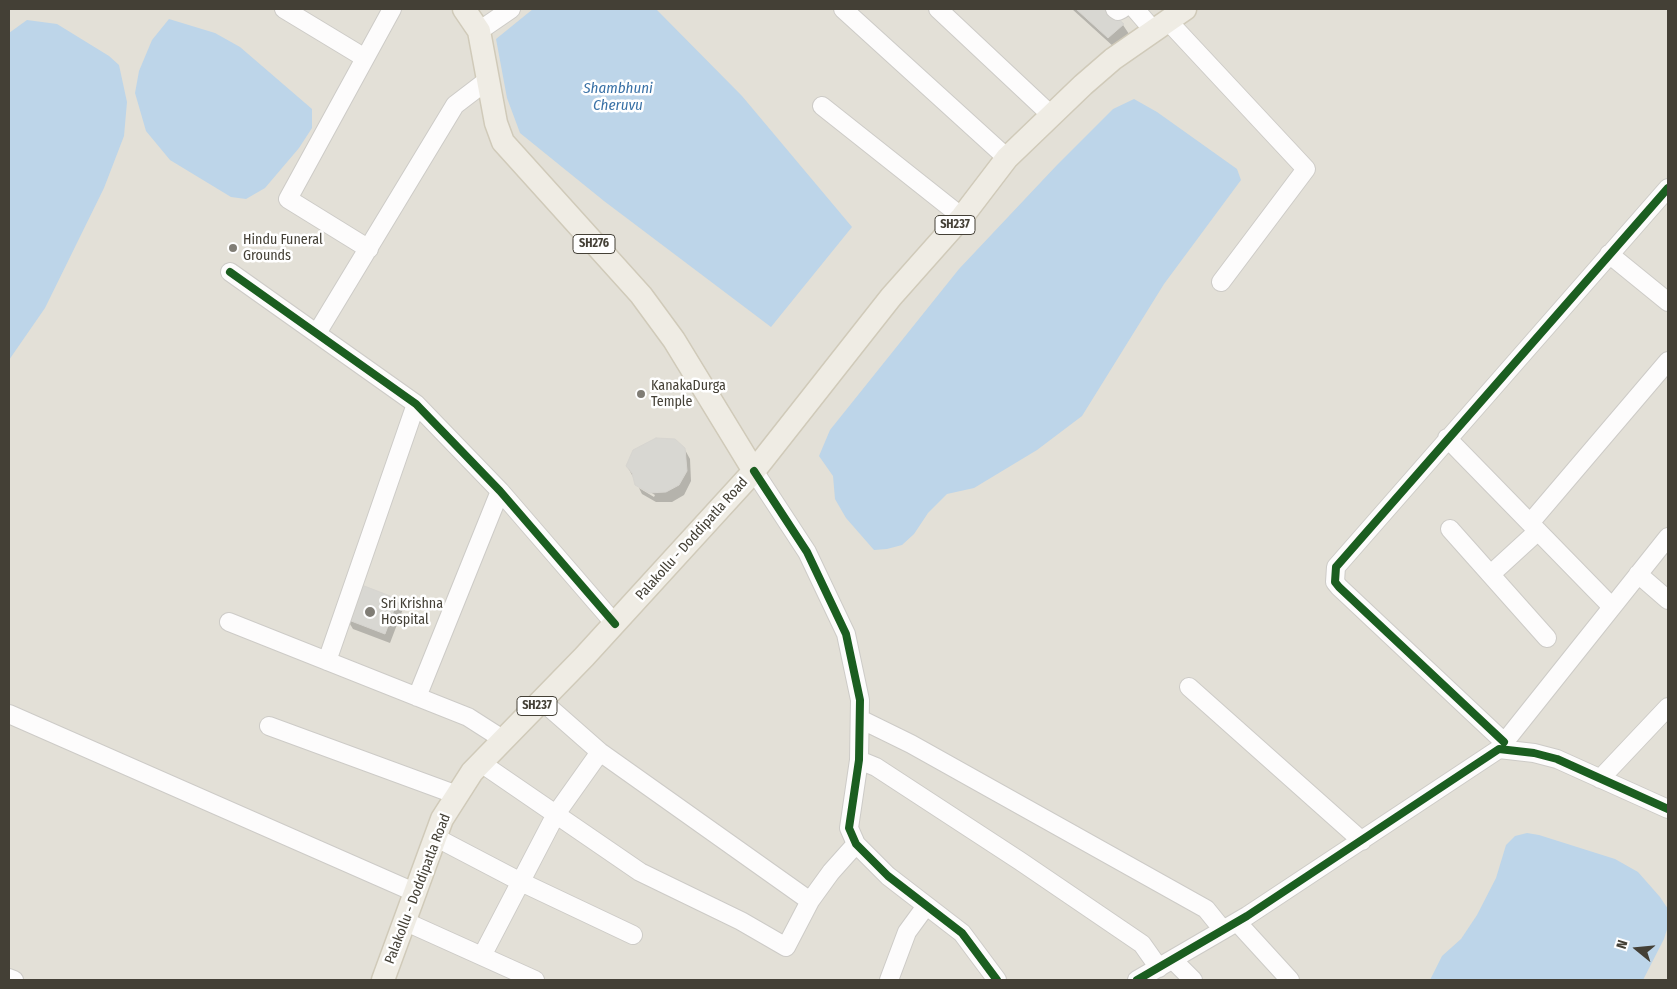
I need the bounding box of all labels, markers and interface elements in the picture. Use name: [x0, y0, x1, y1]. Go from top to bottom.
water label: Shambhuni Cheruvu: [583, 80, 653, 115]
road number: SH237: [935, 216, 975, 234]
place label: Hindu Funeral Grounds: [243, 232, 323, 264]
road number: SH276: [573, 234, 615, 253]
marker: Hindu Funeral Grounds: [227, 242, 239, 254]
place label: KanakaDurga Temple: [651, 378, 726, 411]
marker: KanakaDurga Temple: [635, 388, 647, 400]
street label: Palakollu - Doddipatla Road: [632, 474, 752, 604]
place label: Sri Krishna Hospital: [381, 596, 443, 628]
marker: Sri Krishna Hospital: [363, 605, 377, 619]
road number: SH237: [517, 696, 557, 716]
street label: Palakollu - Doddipatla Road: [382, 812, 454, 966]
north arrow: [1612, 924, 1662, 974]
text: N: [1613, 938, 1632, 951]

